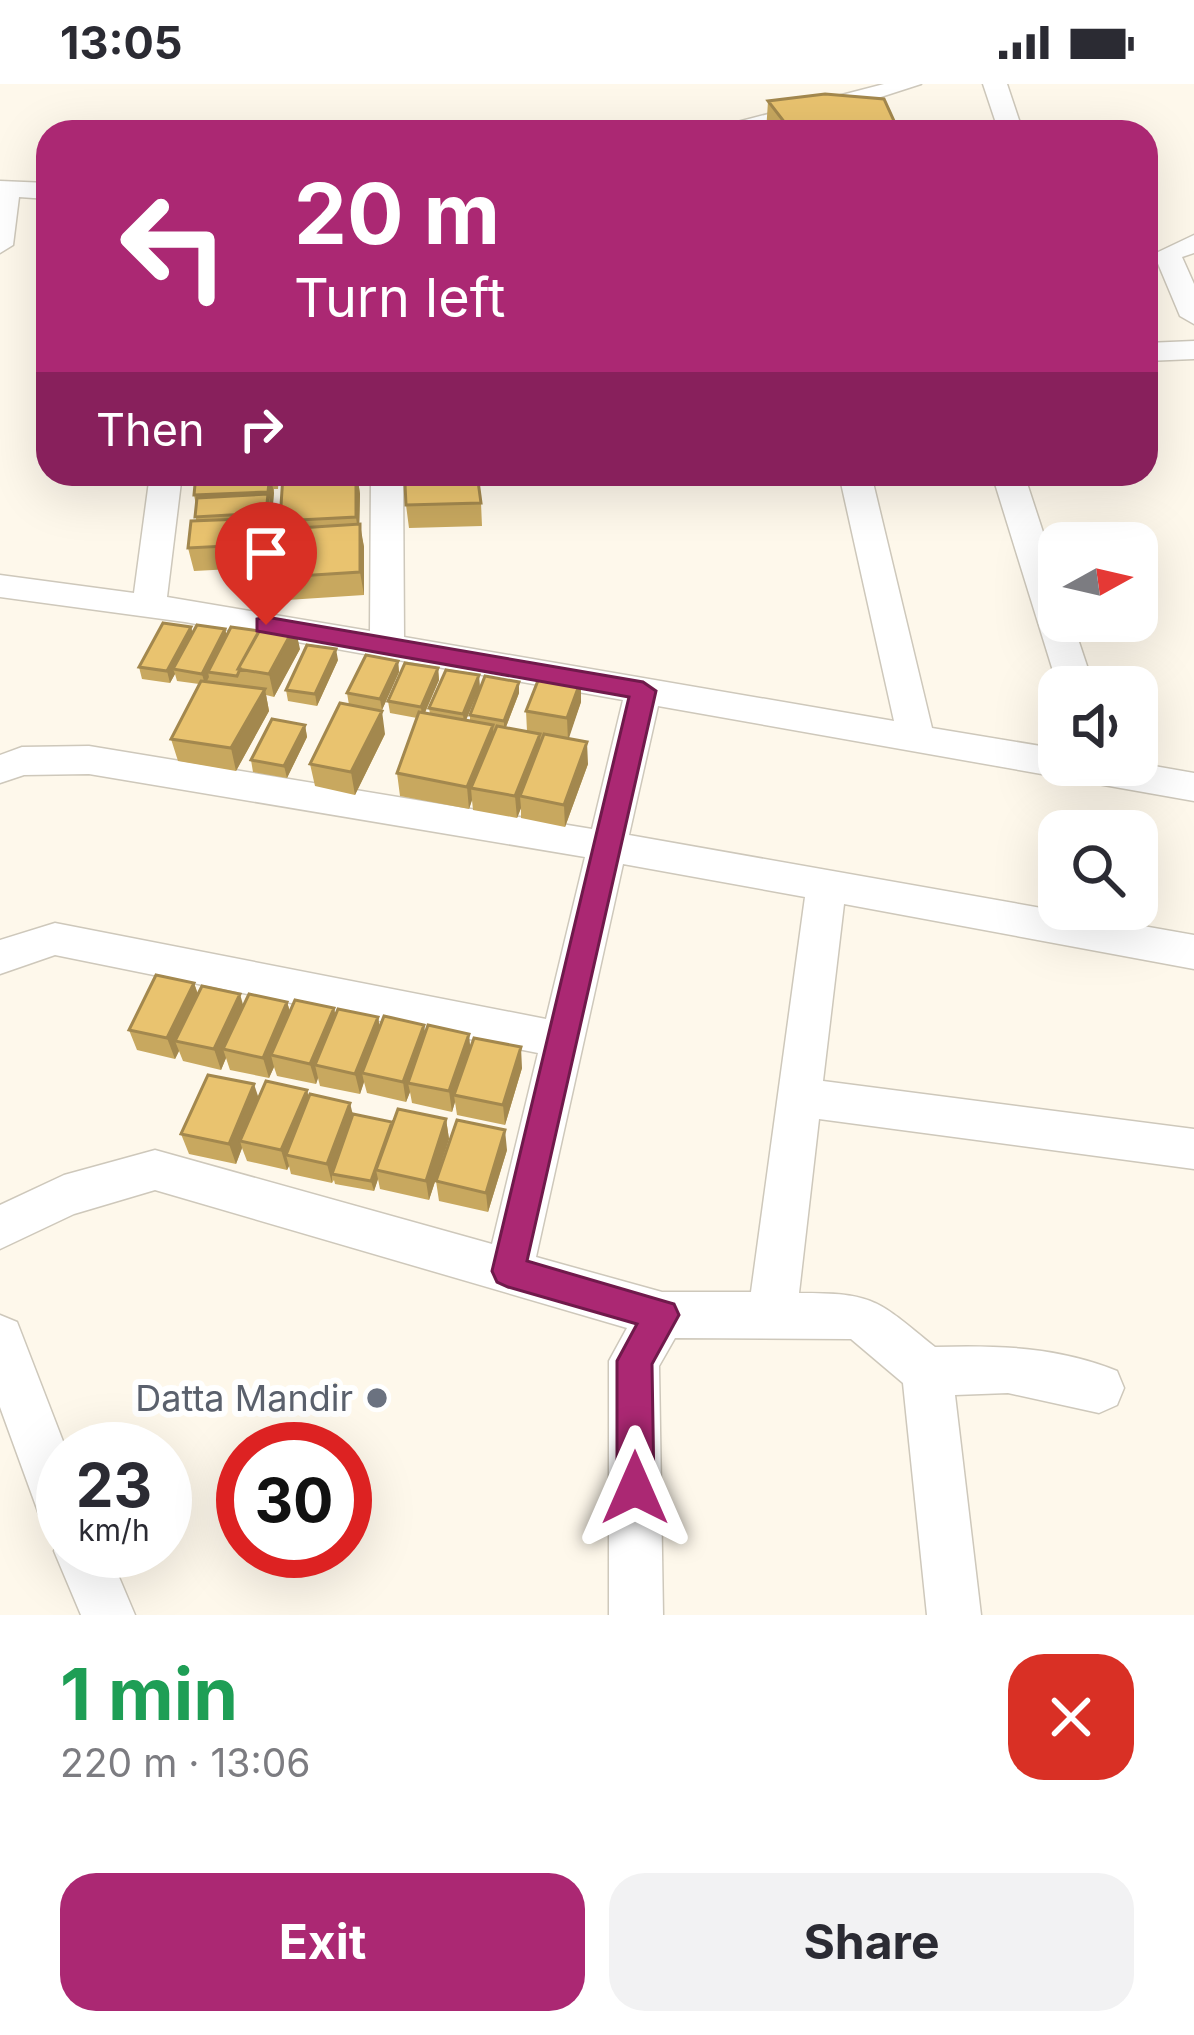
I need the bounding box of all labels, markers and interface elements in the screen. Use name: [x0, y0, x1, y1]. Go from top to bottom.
text: 13:05: [60, 15, 183, 70]
text: 20 m: [294, 163, 500, 264]
icon: left: [96, 168, 252, 324]
text: Turn left: [294, 265, 505, 330]
icon: right: [228, 396, 294, 462]
text: Then: [96, 402, 204, 457]
pin: [215, 502, 317, 625]
icon: arrive: [233, 520, 299, 586]
north arrow: [1038, 522, 1158, 642]
map controls: [1038, 522, 1158, 930]
button: sound: [1038, 666, 1158, 786]
button: search: [1038, 810, 1158, 930]
place label: Datta Mandir: [135, 1376, 353, 1420]
marker: Datta Mandir: [364, 1385, 390, 1411]
speed limit sign: 30: [216, 1422, 372, 1578]
position arrow: [572, 1425, 698, 1551]
text: 23: [76, 1449, 152, 1521]
text: km/h: [78, 1512, 150, 1548]
text: 1 min: [60, 1650, 238, 1737]
button: close: [1008, 1654, 1134, 1780]
text: 220 m · 13:06: [60, 1739, 310, 1786]
button: Exit: [60, 1873, 585, 2011]
button: Share: [609, 1873, 1134, 2011]

